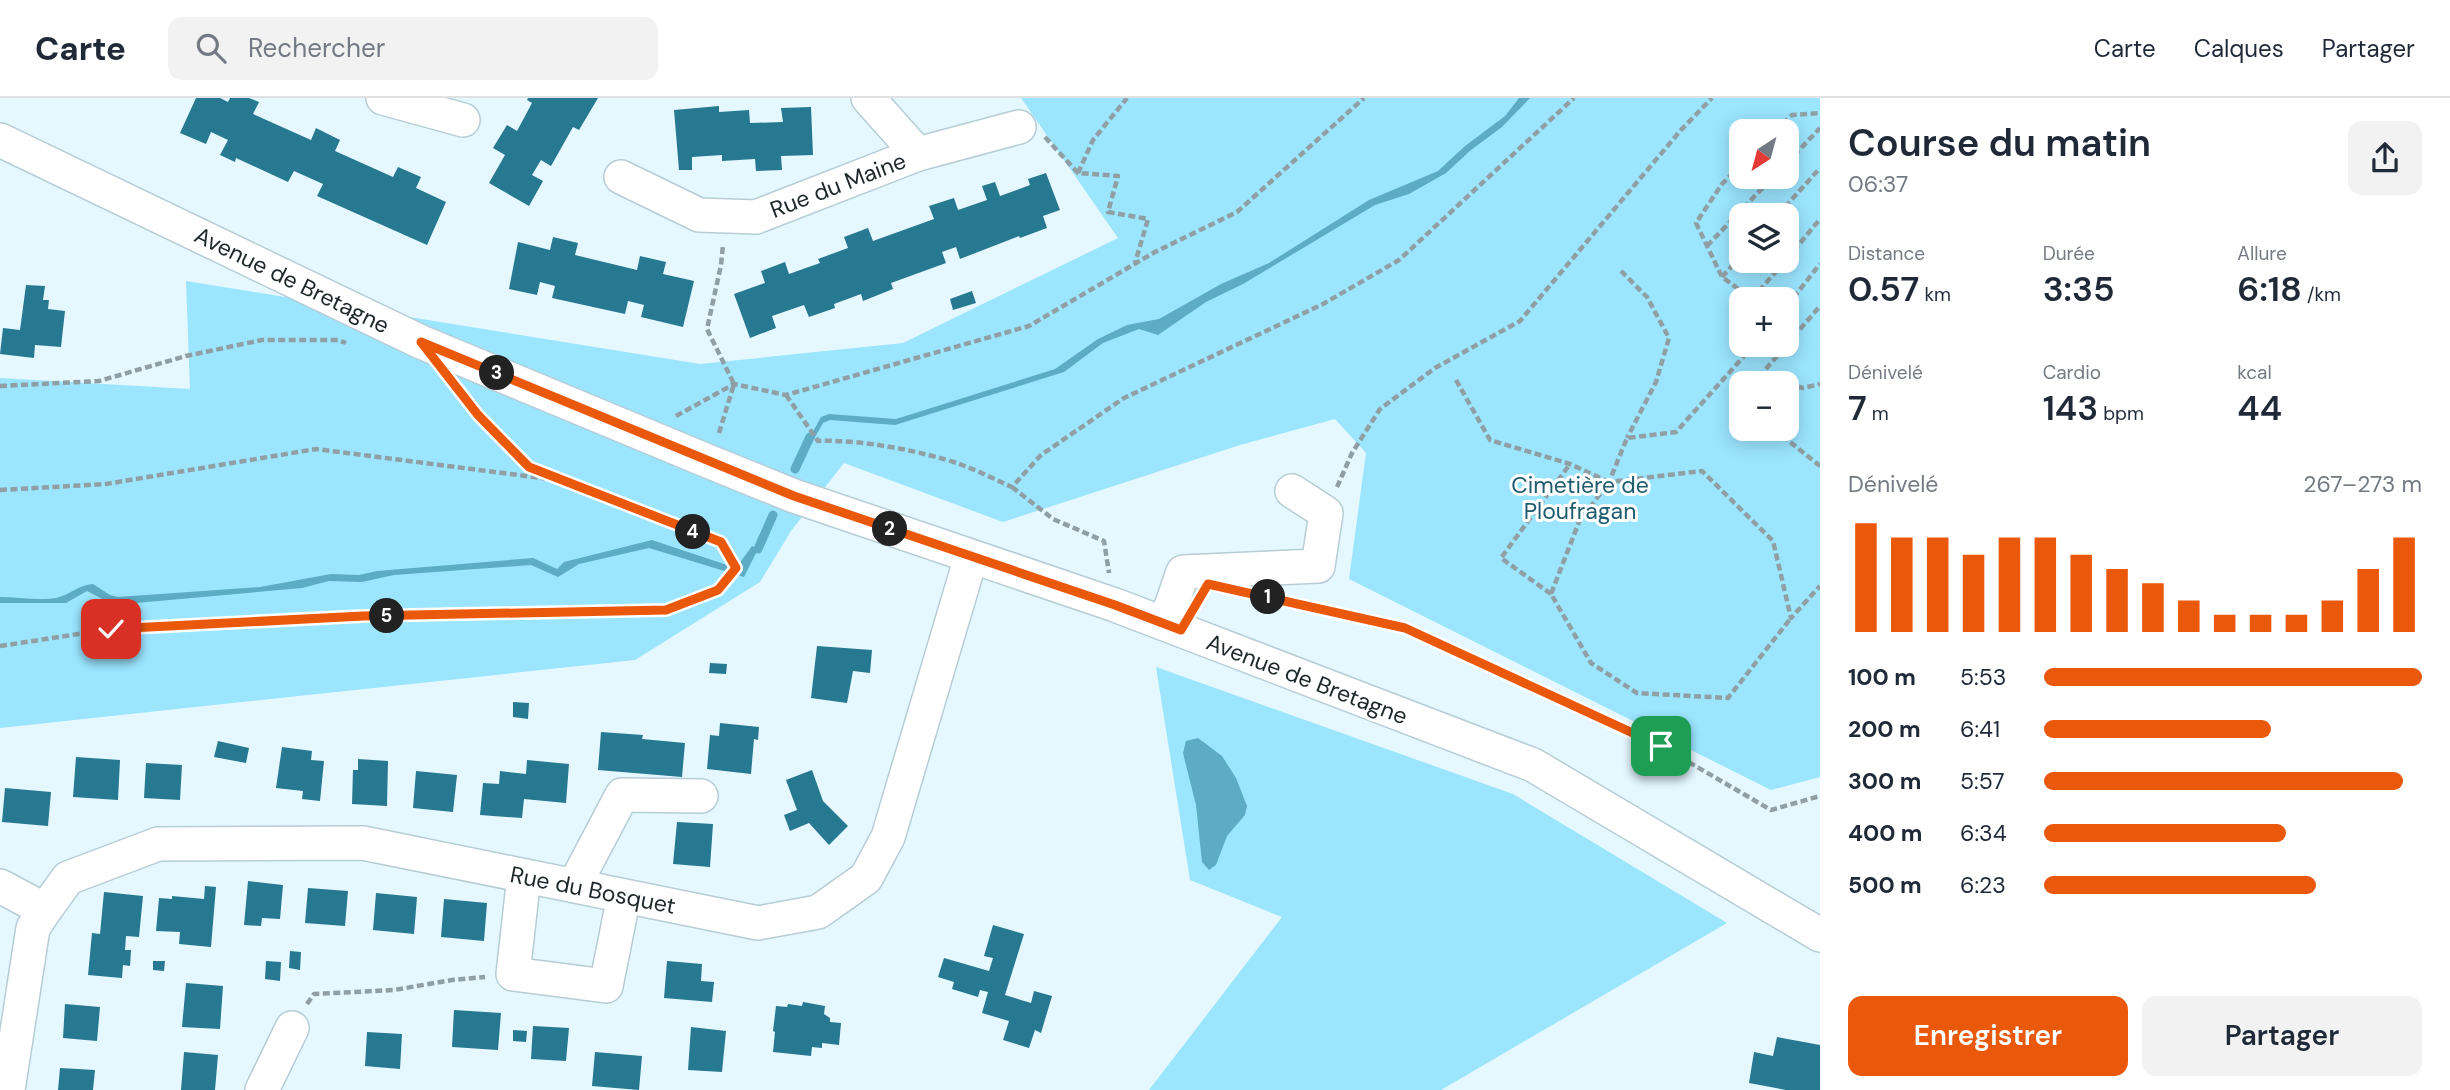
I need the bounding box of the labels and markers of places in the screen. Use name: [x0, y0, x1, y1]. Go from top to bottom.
pin: 3: [480, 356, 514, 390]
pin: 2: [872, 512, 908, 546]
pin: 4: [676, 514, 710, 550]
pin: 1: [1250, 580, 1286, 614]
pin: 5: [370, 598, 404, 634]
pin: [81, 599, 141, 659]
pin: [1631, 716, 1691, 776]

